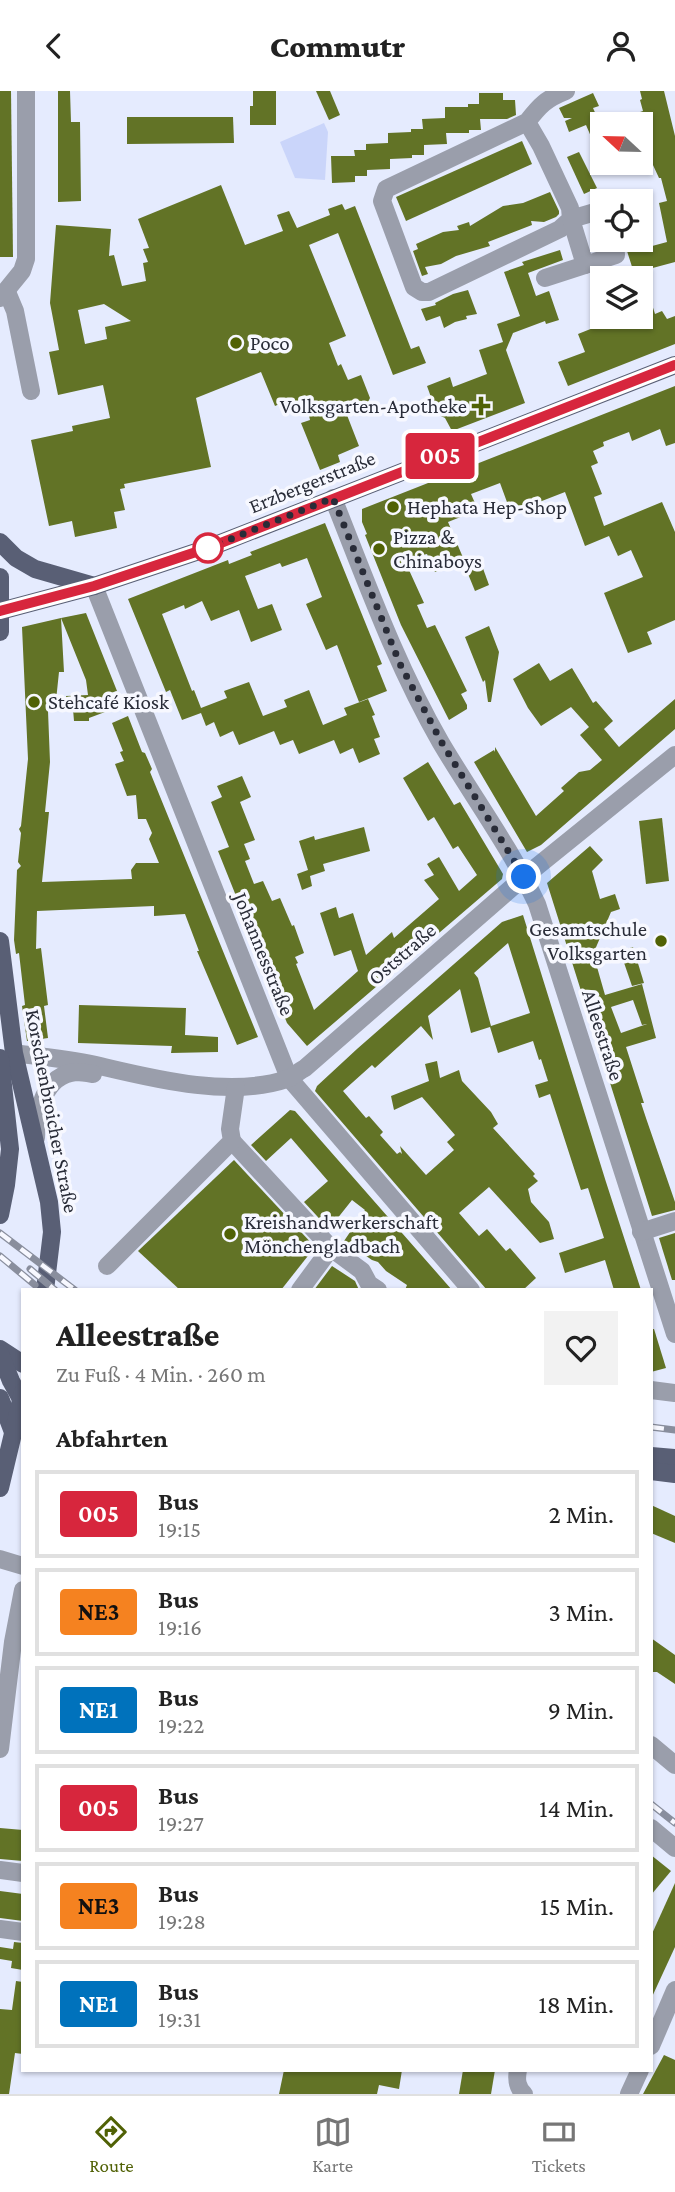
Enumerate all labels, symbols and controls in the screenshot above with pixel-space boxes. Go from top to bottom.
icon: back [35,27,73,65]
icon: person [602,27,640,65]
text: Commutr [270,28,405,64]
north arrow [590,112,653,175]
map controls [590,112,653,329]
button: locate [590,189,653,252]
button: layers [590,266,653,329]
place label: Poco [250,331,290,355]
marker: Poco [228,335,244,351]
place label: Volksgarten-Apotheke [280,394,467,418]
marker: Volksgarten-Apotheke [473,398,489,414]
line badge: 005 [400,433,480,479]
text: 005 [420,442,460,469]
street label: Erzbergerstraße [245,446,379,518]
place label: Hephata Hep-Shop [407,495,567,519]
marker: Hephata Hep-Shop [385,499,401,515]
place label: Pizza & Chinaboys [393,525,482,573]
unlabelled marker [193,533,223,563]
marker: Pizza & Chinaboys [371,541,387,557]
place label: Stehcafé Kiosk [48,690,169,714]
marker: Stehcafé Kiosk [26,694,42,710]
your location [506,859,541,894]
street label: Johannesstraße [228,887,300,1019]
place label: Gesamtschule Volksgarten [529,917,647,965]
street label: Oststraße [363,918,441,990]
marker: Gesamtschule Volksgarten [653,933,669,949]
street label: Alleestraße [577,986,629,1084]
street label: Korschenbroicher Straße [20,1007,84,1215]
place label: Kreishandwerkerschaft Mönchengladbach [244,1210,440,1258]
marker: Kreishandwerkerschaft Mönchengladbach [222,1226,238,1242]
button: heart [544,1311,618,1385]
text: Alleestraße [56,1316,220,1353]
text: Zu Fuß · 4 Min. · 260 m [56,1361,266,1387]
text: Abfahrten [56,1424,168,1453]
text: Bus [158,1487,199,1516]
text: 005 [78,1500,119,1527]
text: 2 Min. [548,1500,614,1529]
text: 19:15 [158,1516,201,1542]
text: Bus [158,1585,199,1614]
text: NE3 [78,1598,119,1625]
text: 3 Min. [548,1598,614,1627]
text: 19:16 [158,1614,202,1640]
text: Bus [158,1683,199,1712]
text: NE1 [79,1696,118,1723]
text: 9 Min. [548,1696,614,1725]
text: 19:22 [158,1712,204,1738]
text: Bus [158,1781,199,1810]
text: 005 [78,1794,119,1821]
text: 14 Min. [539,1794,614,1823]
text: 19:27 [158,1810,204,1836]
text: Bus [158,1879,199,1908]
text: NE3 [78,1892,119,1919]
text: 15 Min. [540,1892,614,1921]
text: 19:28 [158,1908,206,1934]
text: Bus [158,1977,199,2006]
text: NE1 [79,1990,118,2017]
text: 18 Min. [538,1990,614,2019]
text: 19:31 [158,2006,201,2032]
tab: Route [89,2113,134,2176]
tab: Karte [312,2113,353,2176]
tab: Tickets [532,2113,586,2176]

